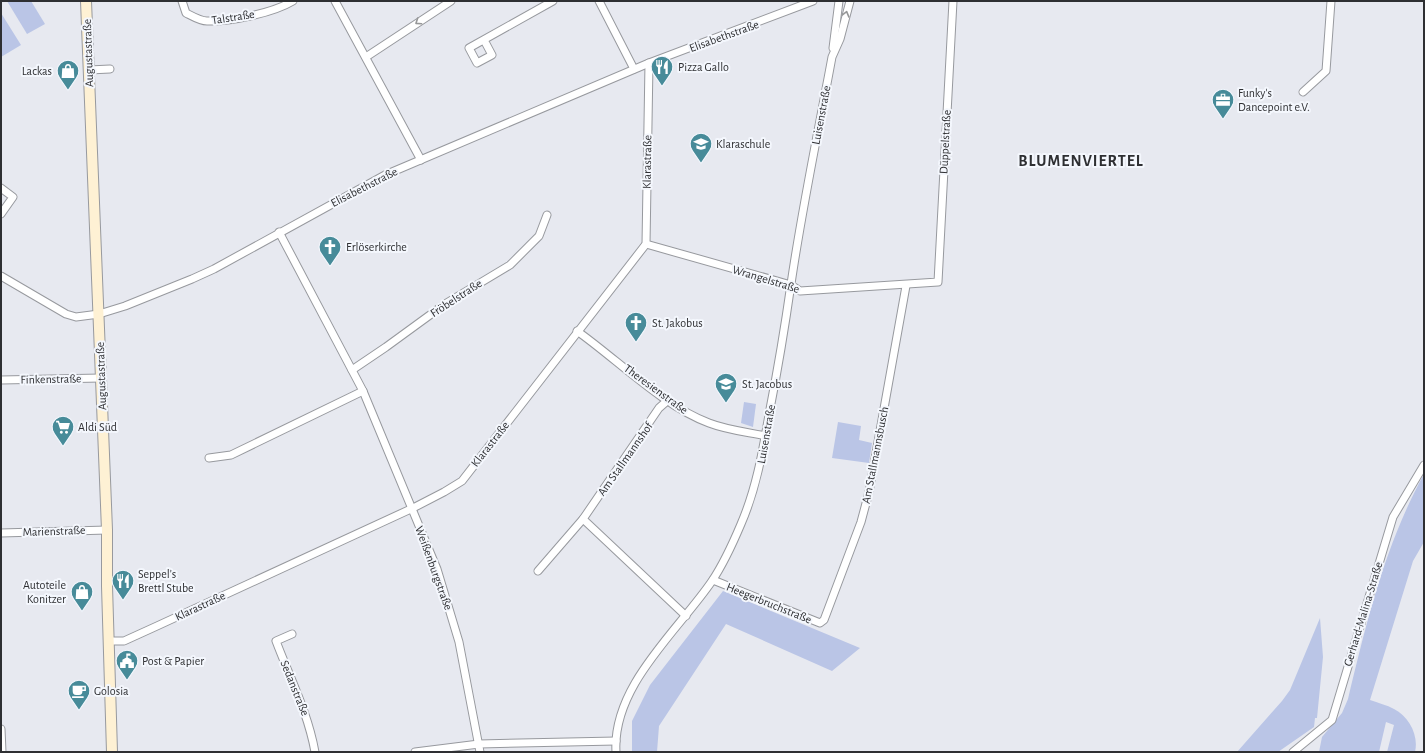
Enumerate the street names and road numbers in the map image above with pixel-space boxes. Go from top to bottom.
street label: Talstraße [211,8,255,26]
street label: Elisabethstraße [688,18,760,54]
street label: Augustastraße [81,19,95,87]
street label: Luisenstraße [809,84,833,146]
street label: Düppelstraße [937,110,953,174]
street label: Klarastraße [641,135,653,189]
street label: Elisabethstraße [329,165,399,209]
street label: Wrangelstraße [731,263,801,295]
street label: Fröbelstraße [428,277,484,319]
street label: Augustastraße [94,342,108,410]
street label: Theresienstraße [622,362,690,416]
street label: Finkenstraße [20,372,82,386]
street label: Luisenstraße [755,403,777,465]
street label: Am Stallmannsbusch [860,405,890,505]
street label: Klarastraße [469,419,511,469]
street label: Am Stallmannshof [595,419,656,498]
street label: Marienstraße [22,524,86,538]
street label: Weißenburgstraße [413,524,455,612]
street label: Gerhard-Malina-Straße [1341,560,1385,668]
street label: Heegerbruchstraße [725,580,813,626]
street label: Klarastraße [173,589,227,623]
street label: Sedanstraße [278,659,312,717]

